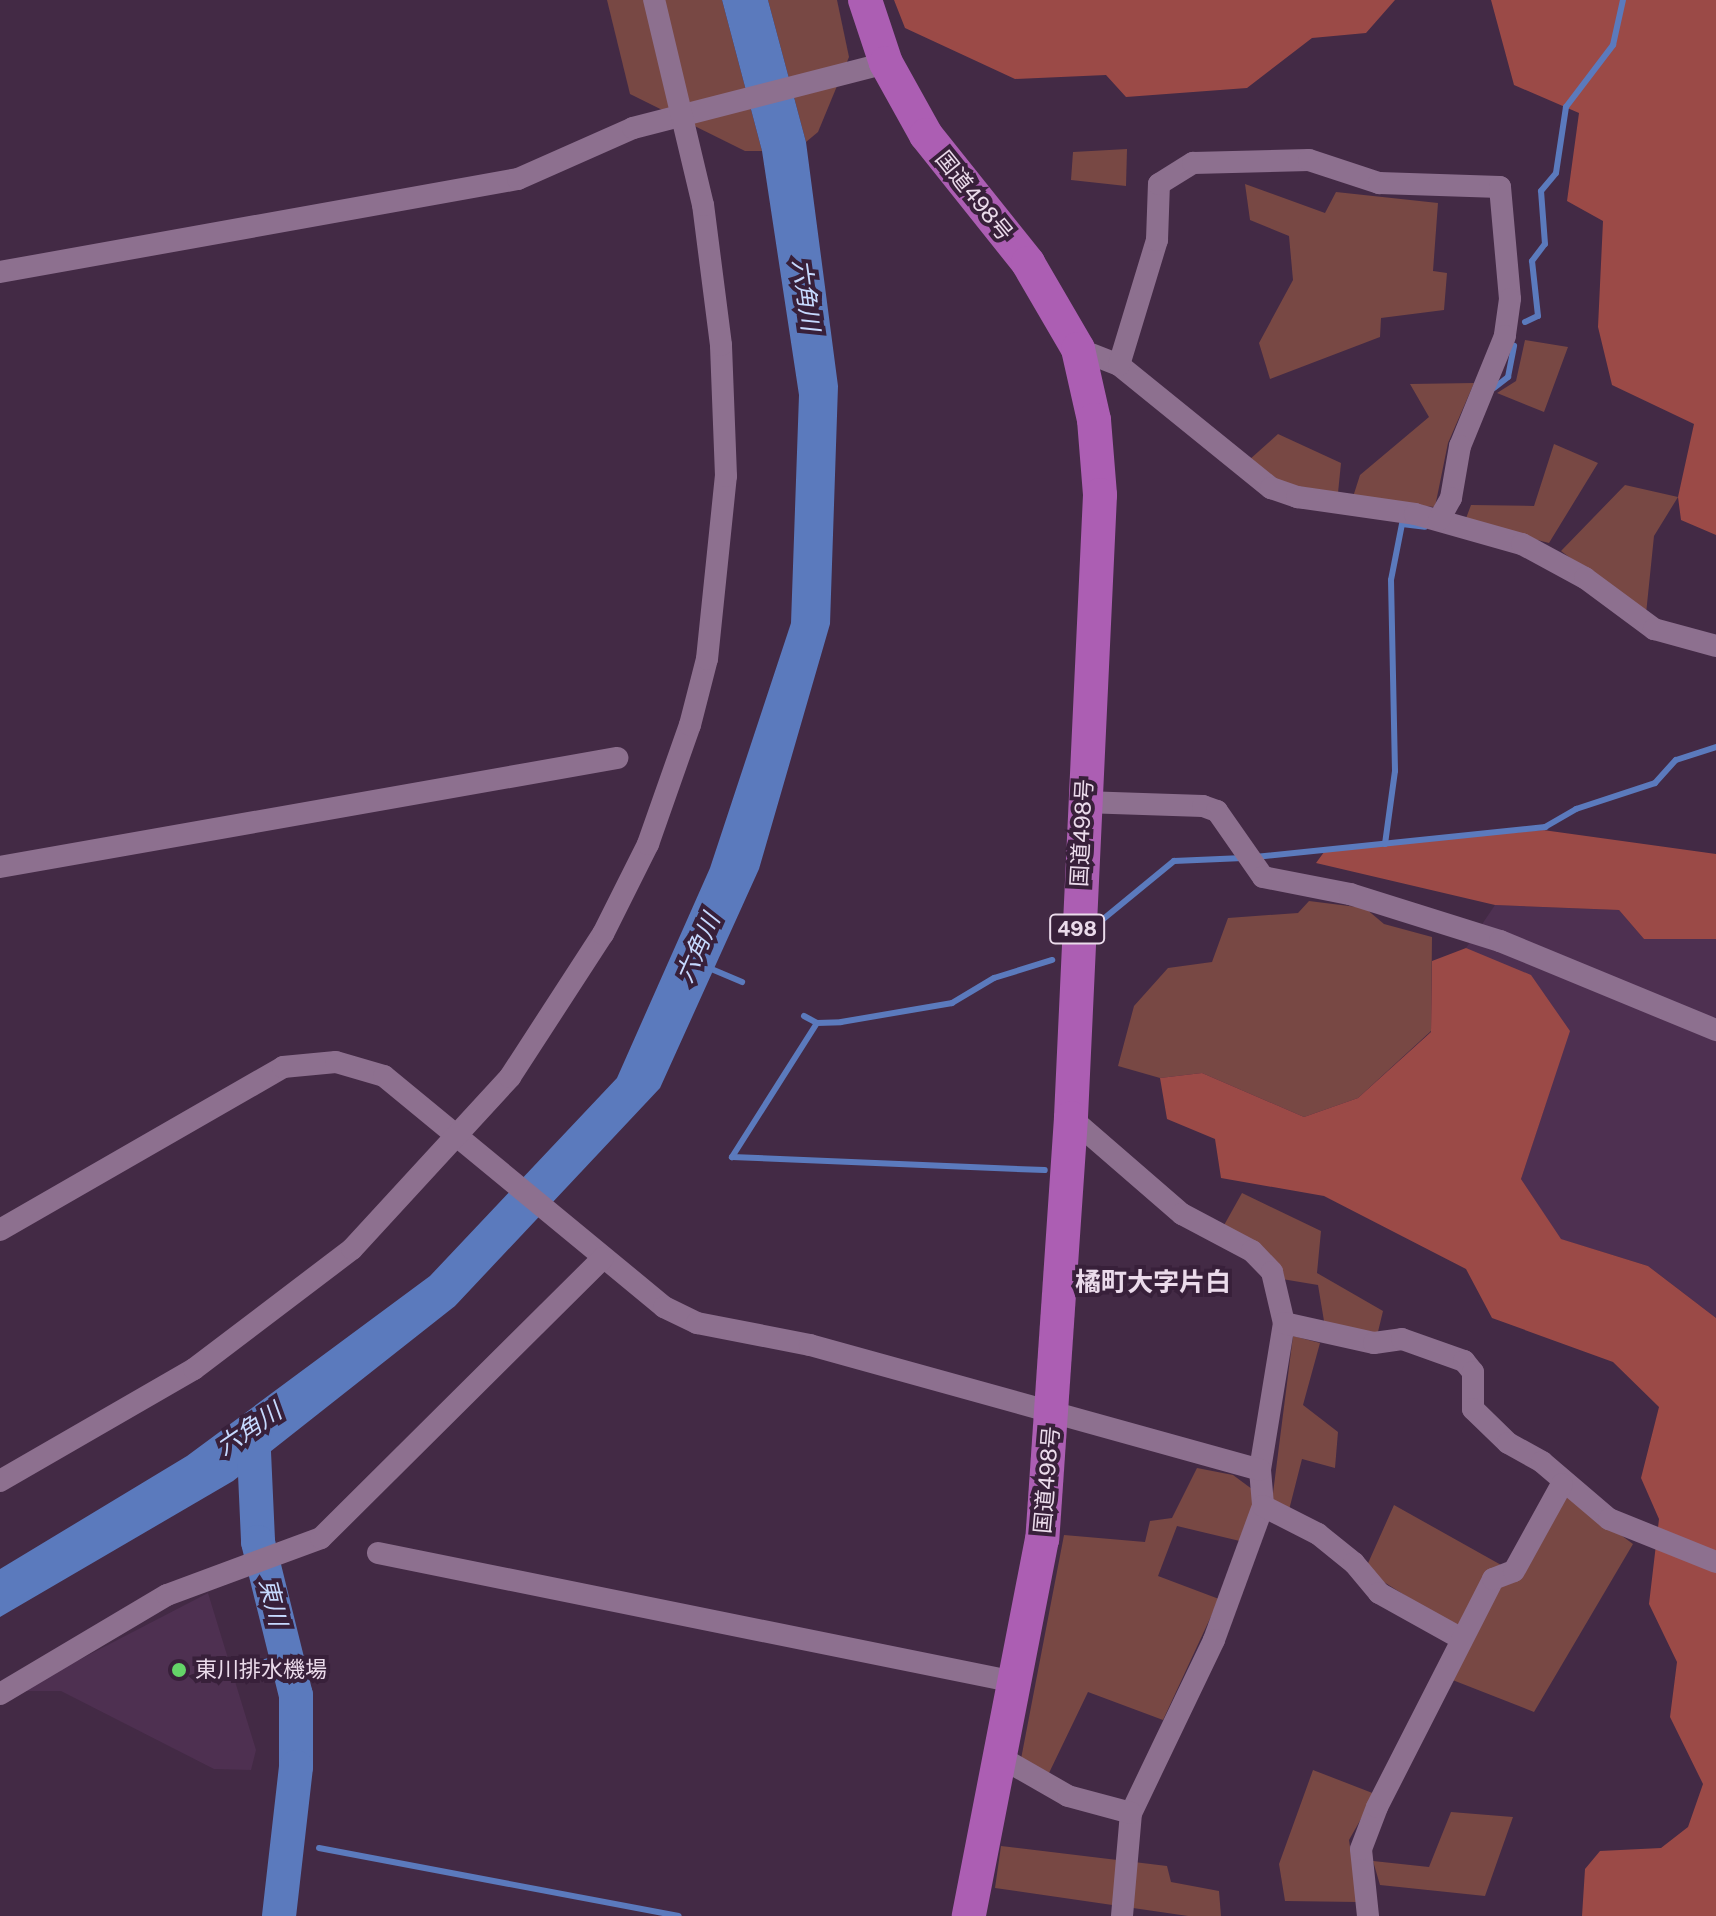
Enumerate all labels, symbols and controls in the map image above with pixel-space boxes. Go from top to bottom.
street label: 国道498号 [930,146,1018,246]
water label: 六角川 [787,257,825,333]
street label: 国道498号 [1066,779,1098,887]
water label: 六角川 [670,909,726,987]
road number: 498 [1049,913,1105,945]
district label: 橘町大字片白 [1075,1266,1231,1298]
water label: 六角川 [211,1397,287,1461]
street label: 国道498号 [1029,1425,1065,1535]
water label: 東川 [253,1575,293,1629]
place label: 東川排水機場 [195,1657,327,1683]
marker: 東川排水機場 [170,1661,188,1679]

